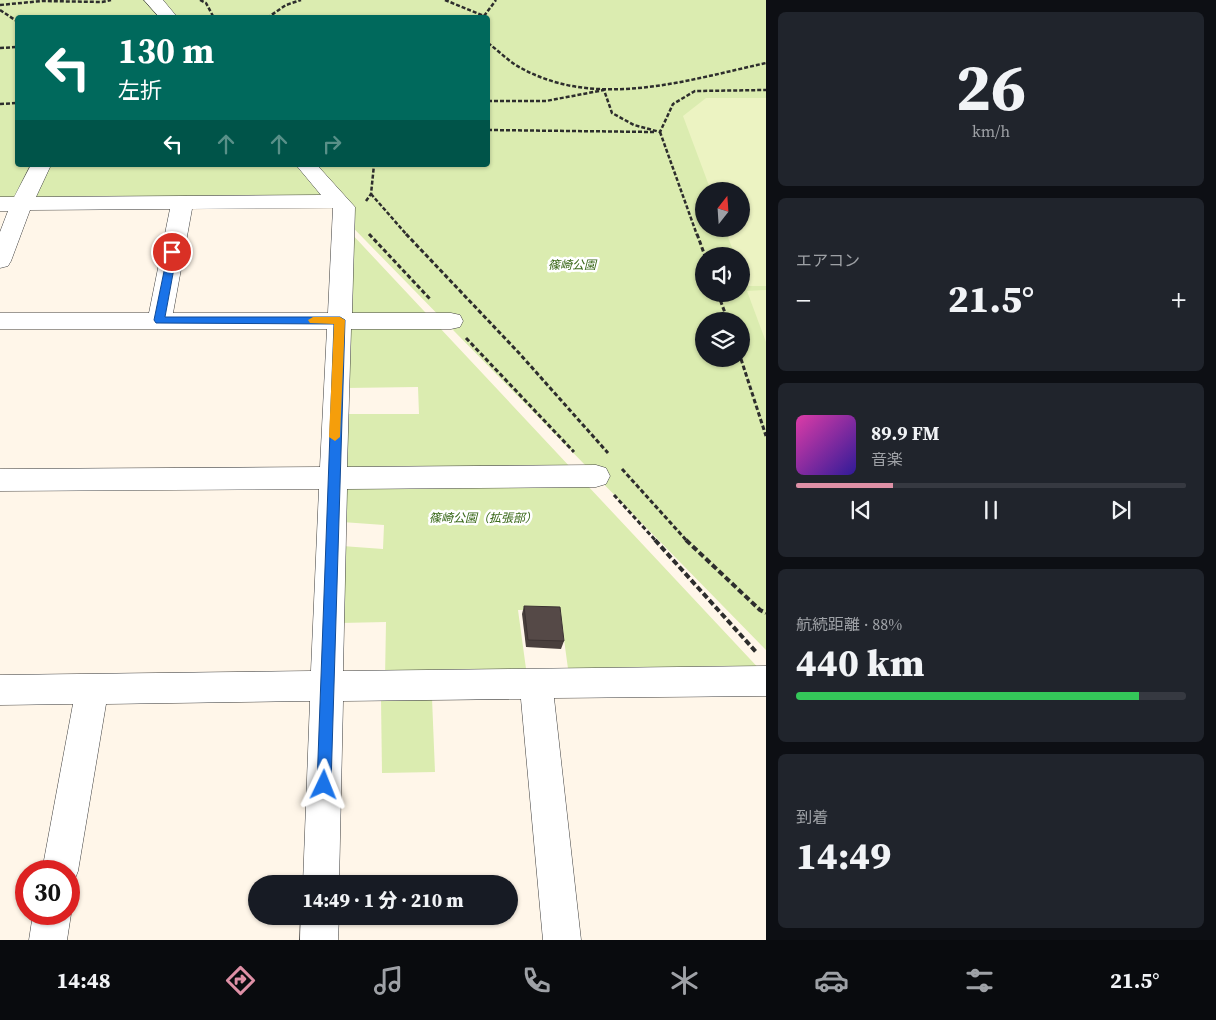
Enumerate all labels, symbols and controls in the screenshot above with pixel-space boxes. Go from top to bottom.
text: 130 m [118,27,214,75]
icon: left [35,35,100,100]
text: 26 [956,43,1026,132]
text: 左折 [118,75,162,105]
text: km/h [972,120,1010,142]
icon: left [159,130,187,158]
icon: ahead [212,130,240,158]
icon: ahead [265,130,293,158]
icon: right [318,130,346,158]
north arrow [695,182,750,238]
map controls [695,182,750,367]
pin [151,231,193,273]
icon: arrive [158,238,186,266]
button: sound [695,247,750,302]
text: エアコン [796,249,860,271]
park label: 篠崎公園 [548,257,598,273]
text: 21.5° [948,273,1034,325]
text: − [796,281,811,319]
text: + [1171,281,1186,319]
button: layers [695,312,750,367]
text: 89.9 FM [871,420,940,446]
text: 音楽 [871,448,903,470]
icon: previous [847,496,875,524]
icon: pause [977,496,1005,524]
icon: next [1107,496,1135,524]
park label: 篠崎公園（拡張部） [429,510,537,526]
text: 航続距離 · 88% [796,613,902,635]
text: 440 km [796,637,924,689]
position arrow [297,758,349,810]
text: 到着 [796,806,828,828]
text: 14:49 [796,830,891,882]
speed limit sign: 30 [15,860,80,925]
text: 14:49 · 1 分 · 210 m [302,887,464,913]
icon: directions [223,963,258,998]
icon: music [371,963,406,998]
icon: phone [519,963,554,998]
icon: climate [667,963,702,998]
icon: car [814,963,849,998]
icon: filters [962,963,997,998]
text: 14:48 [56,965,111,995]
text: 21.5° [1110,965,1160,995]

